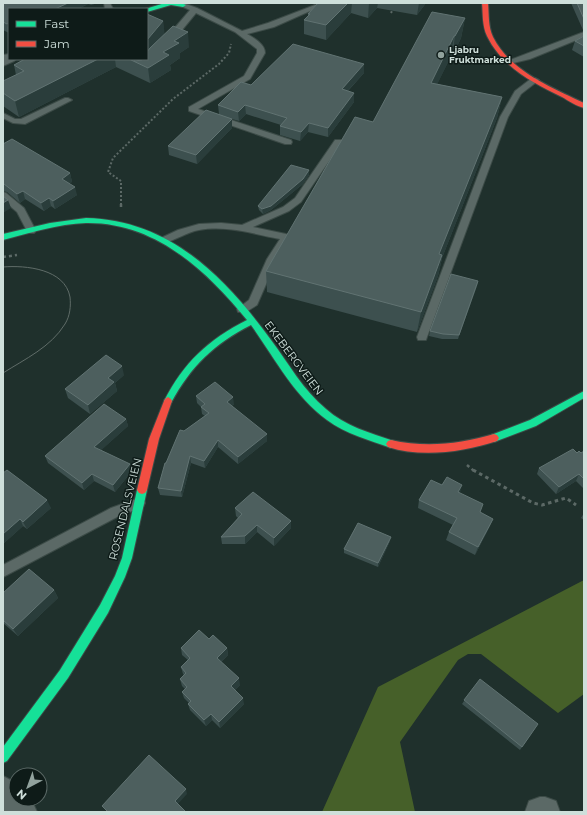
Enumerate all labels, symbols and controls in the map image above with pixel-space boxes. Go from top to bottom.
legend [8,8,148,60]
text: Fast [44,16,69,31]
text: Jam [43,36,70,51]
place label: Ljabru Fruktmarked [449,44,511,65]
marker: Ljabru Fruktmarked [436,50,446,60]
street label: EKEBERGVEIEN [262,318,326,398]
street label: ROSENDALSVEIEN [106,456,144,562]
north arrow [8,767,48,807]
text: N [13,786,29,803]

